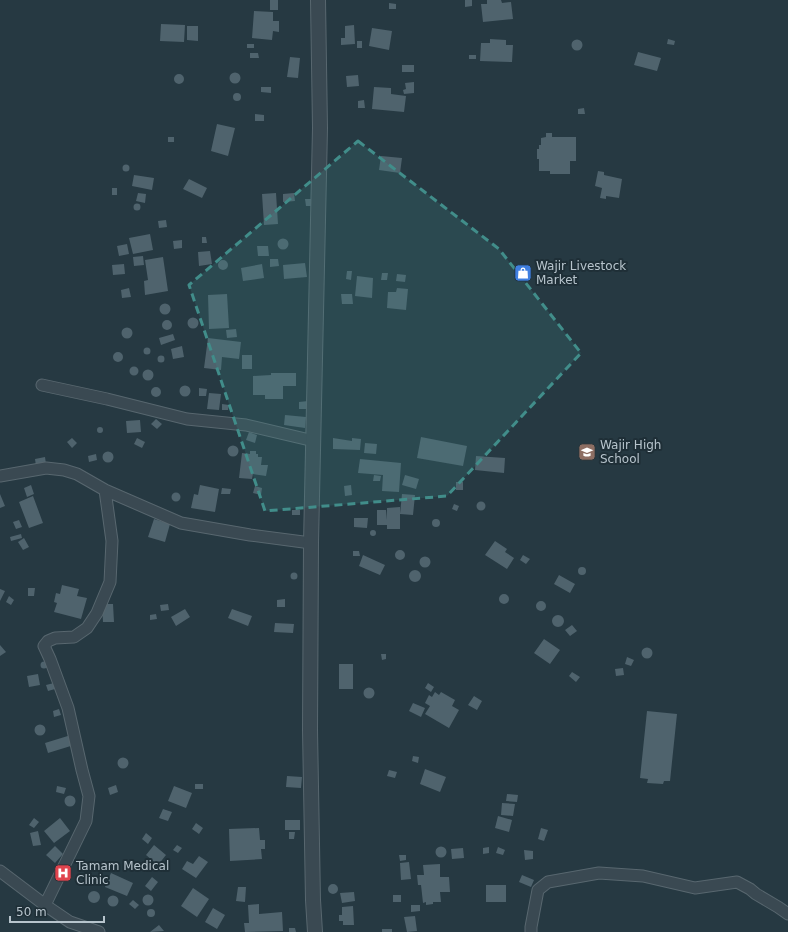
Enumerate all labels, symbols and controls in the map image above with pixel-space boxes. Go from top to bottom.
place label: Wajir Livestock Market [536,259,626,287]
shop icon: Wajir Livestock Market [513,263,533,283]
place label: Wajir High School [600,438,661,466]
school or university icon: Wajir High School [577,442,597,462]
place label: Tamam Medical Clinic [75,859,169,887]
hospital icon: Tamam Medical Clinic [53,863,73,883]
scale bar [10,898,104,924]
text: 50 m [16,905,47,919]

